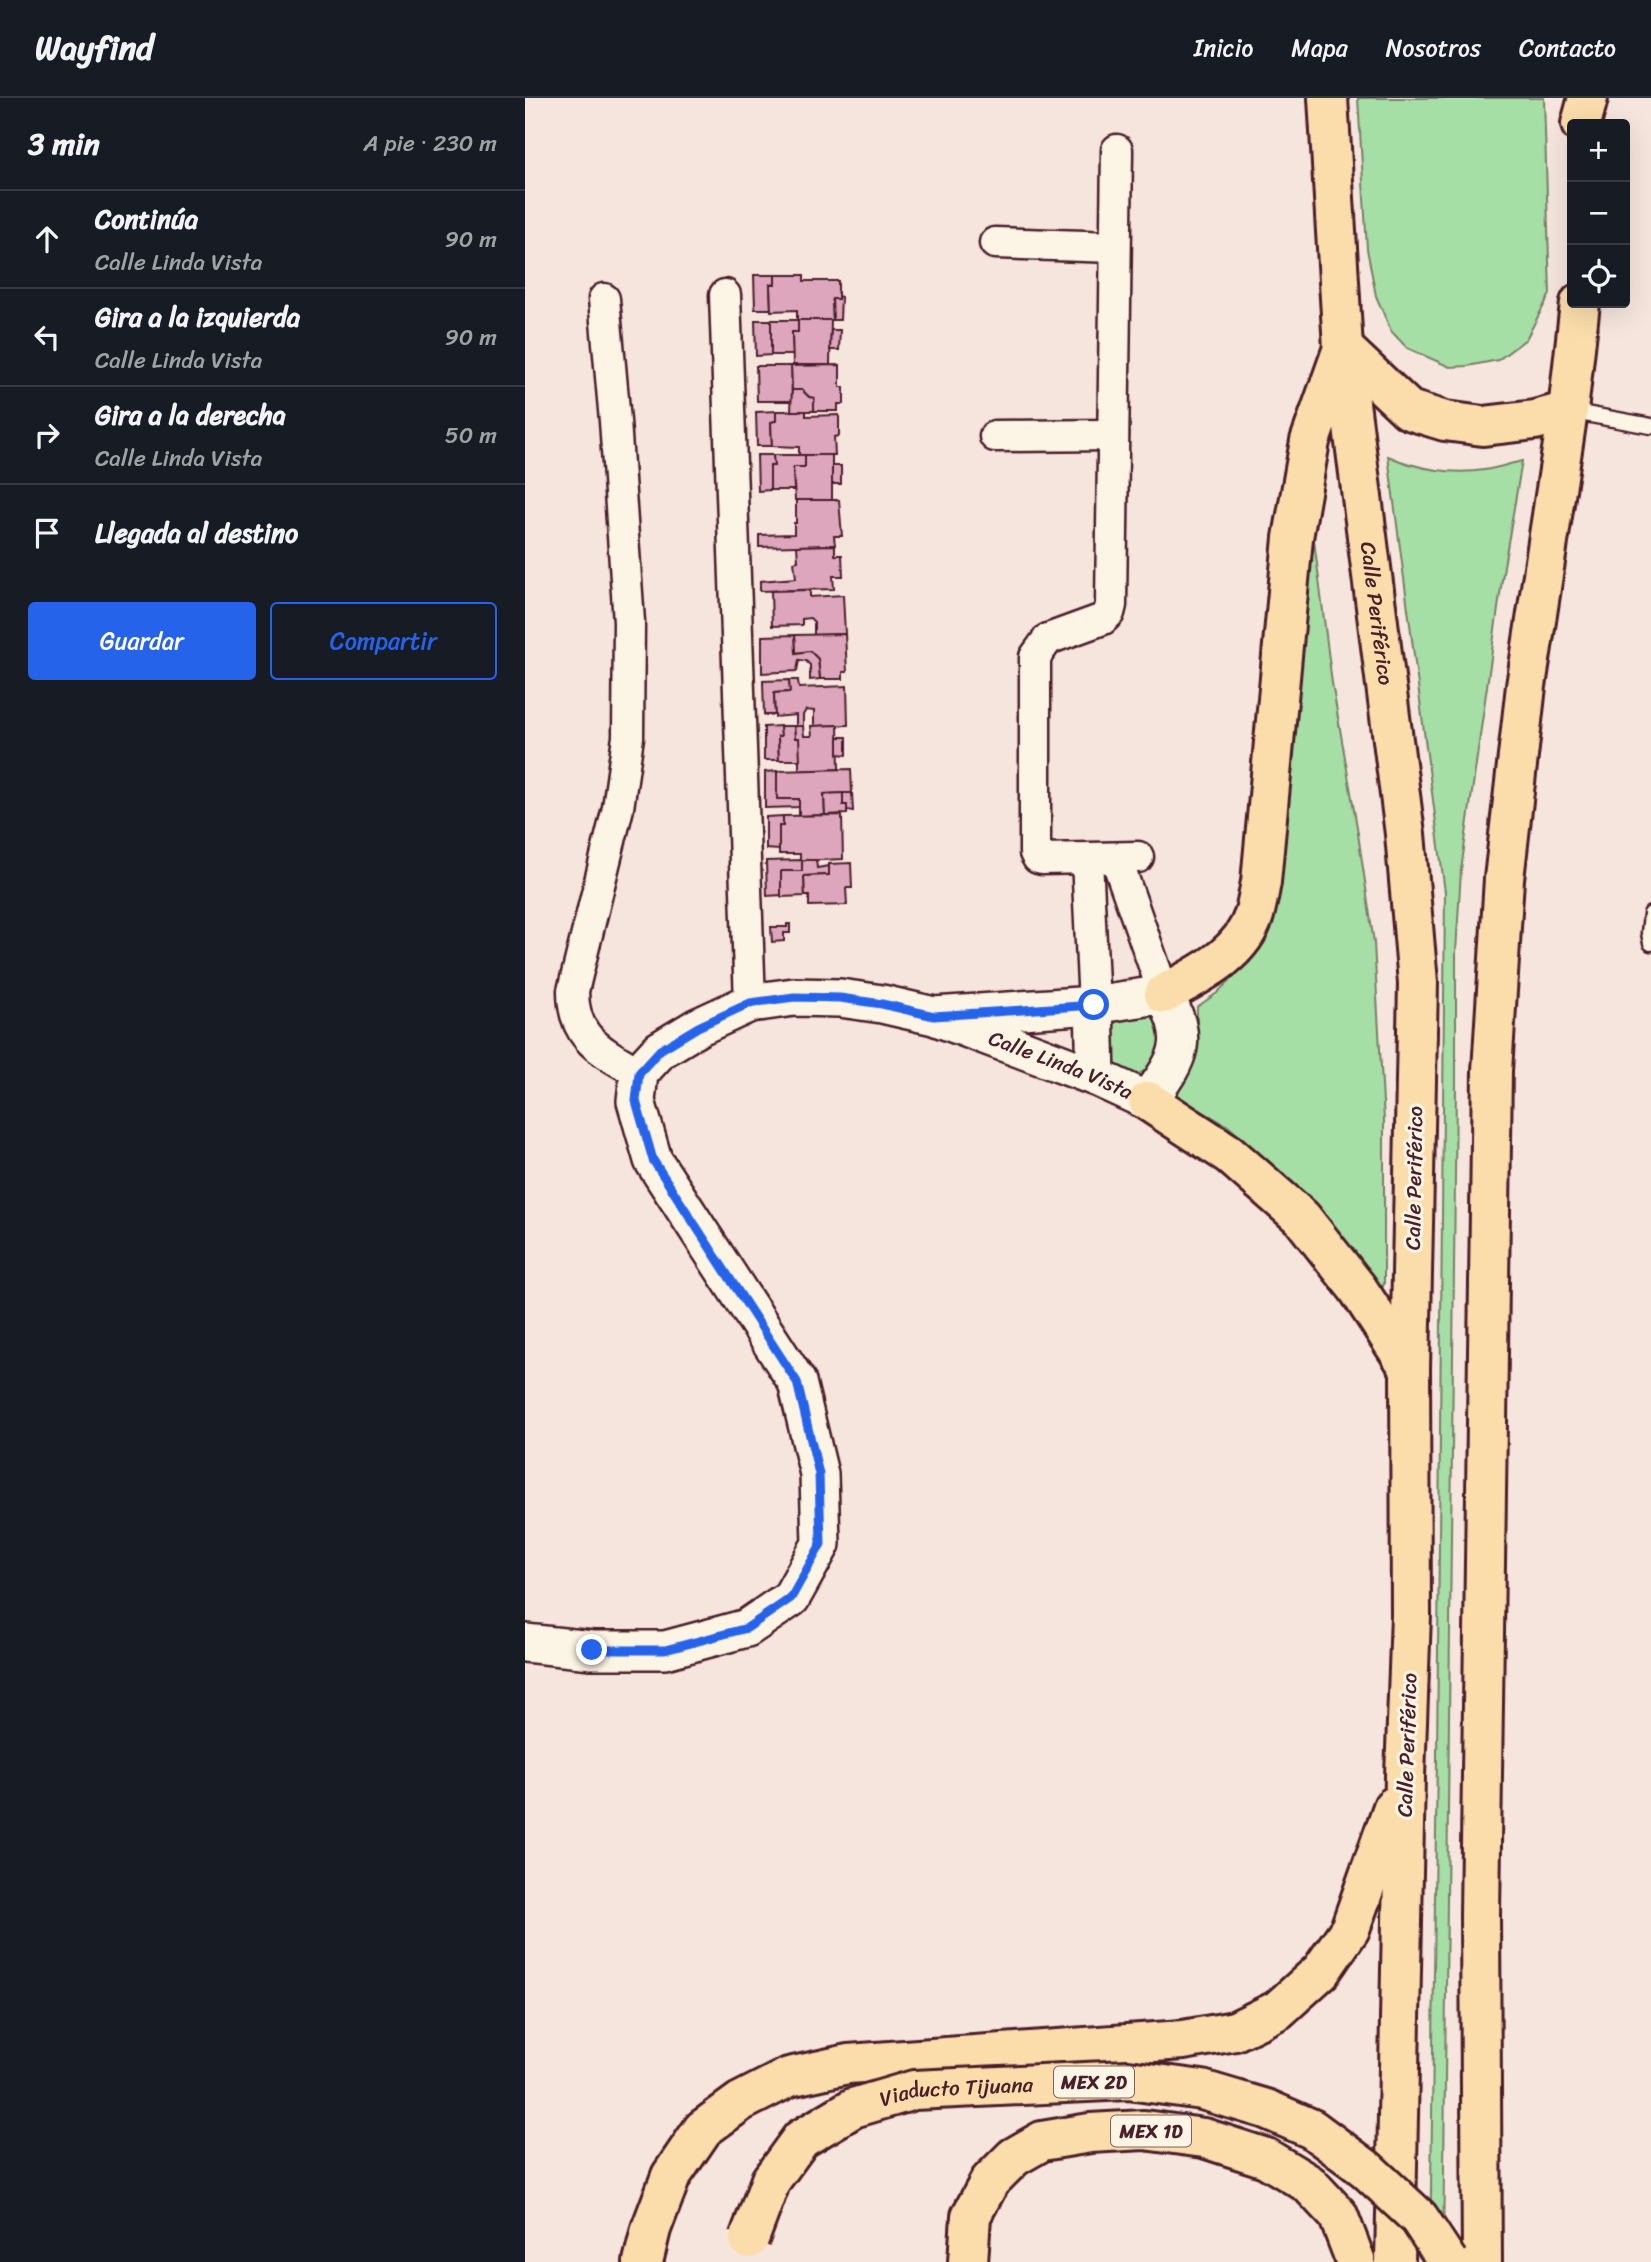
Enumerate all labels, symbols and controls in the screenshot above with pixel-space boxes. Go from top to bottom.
text: Wayfind [35,19,154,77]
text: Inicio [1194,27,1253,69]
text: Mapa [1291,27,1348,69]
text: Nosotros [1386,27,1481,69]
text: Contacto [1519,27,1616,69]
text: 3 min [28,117,100,171]
map controls [1567,119,1630,308]
button: + [1567,119,1630,182]
text: A pie · 230 m [363,123,497,164]
button: − [1567,182,1630,245]
text: Continúa [95,196,198,242]
text: 90 m [445,219,497,260]
icon: ahead [28,220,66,258]
text: Calle Linda Vista [95,242,262,283]
button: locate [1567,245,1630,308]
text: Gira a la izquierda [95,294,300,340]
text: 90 m [445,317,497,358]
icon: left [28,318,66,356]
text: Calle Linda Vista [95,340,262,381]
text: Gira a la derecha [95,392,286,438]
text: 50 m [445,415,497,456]
icon: right [28,416,66,454]
text: Calle Linda Vista [95,438,262,479]
text: Llegada al destino [95,510,298,556]
icon: arrive [28,514,66,552]
street label: Calle Periférico [1349,539,1405,687]
button: Guardar [28,602,256,680]
button: Compartir [270,602,497,680]
route start [1078,989,1109,1020]
street label: Calle Linda Vista [983,1019,1140,1111]
street label: Calle Periférico [1394,1106,1434,1250]
route end [576,1634,607,1665]
street label: Calle Periférico [1385,1672,1429,1818]
street label: Viaducto Tijuana [875,2065,1034,2118]
road number: MEX 2D [1054,2066,1134,2098]
road number: MEX 1D [1111,2116,1191,2146]

